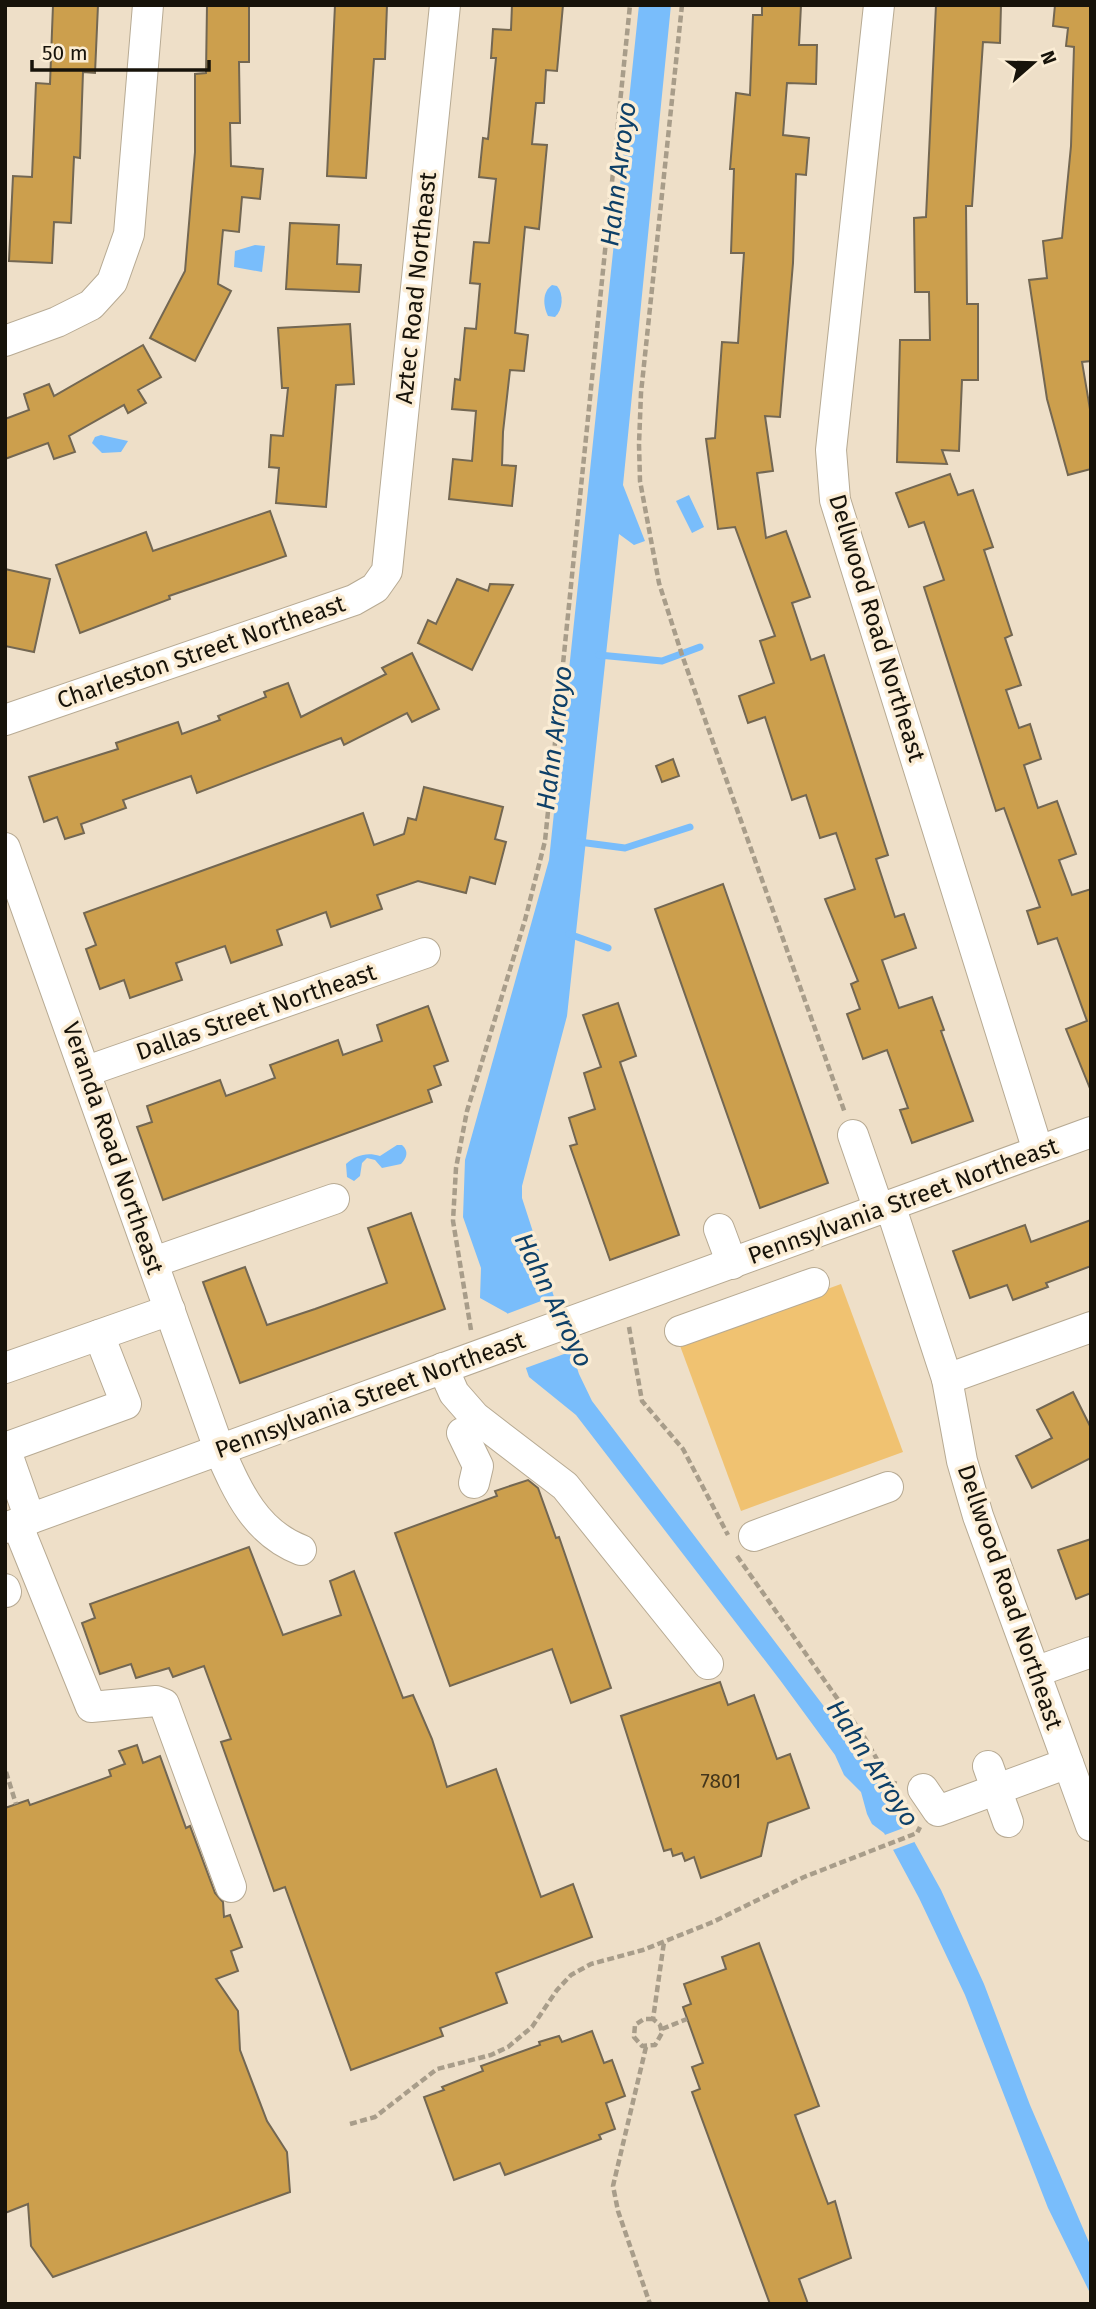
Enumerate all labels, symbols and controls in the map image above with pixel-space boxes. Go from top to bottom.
scale bar [32,28,208,72]
north arrow [998,28,1068,98]
text: 50 m [42,40,88,66]
text: N [1036,47,1061,67]
water label: Hahn Arroyo [594,100,643,248]
street label: Aztec Road Northeast [390,170,442,405]
street label: Dellwood Road Northeast [823,491,931,765]
street label: Charleston Street Northeast [53,589,349,715]
water label: Hahn Arroyo [530,664,579,812]
street label: Dallas Street Northeast [132,958,380,1066]
street label: Veranda Road Northeast [57,1018,169,1278]
street label: Pennsylvania Street Northeast [744,1132,1062,1270]
water label: Hahn Arroyo [508,1228,599,1372]
street label: Pennsylvania Street Northeast [211,1326,529,1464]
street label: Dellwood Road Northeast [951,1461,1069,1733]
water label: Hahn Arroyo [820,1694,925,1833]
house number: 7801 [701,1768,741,1794]

